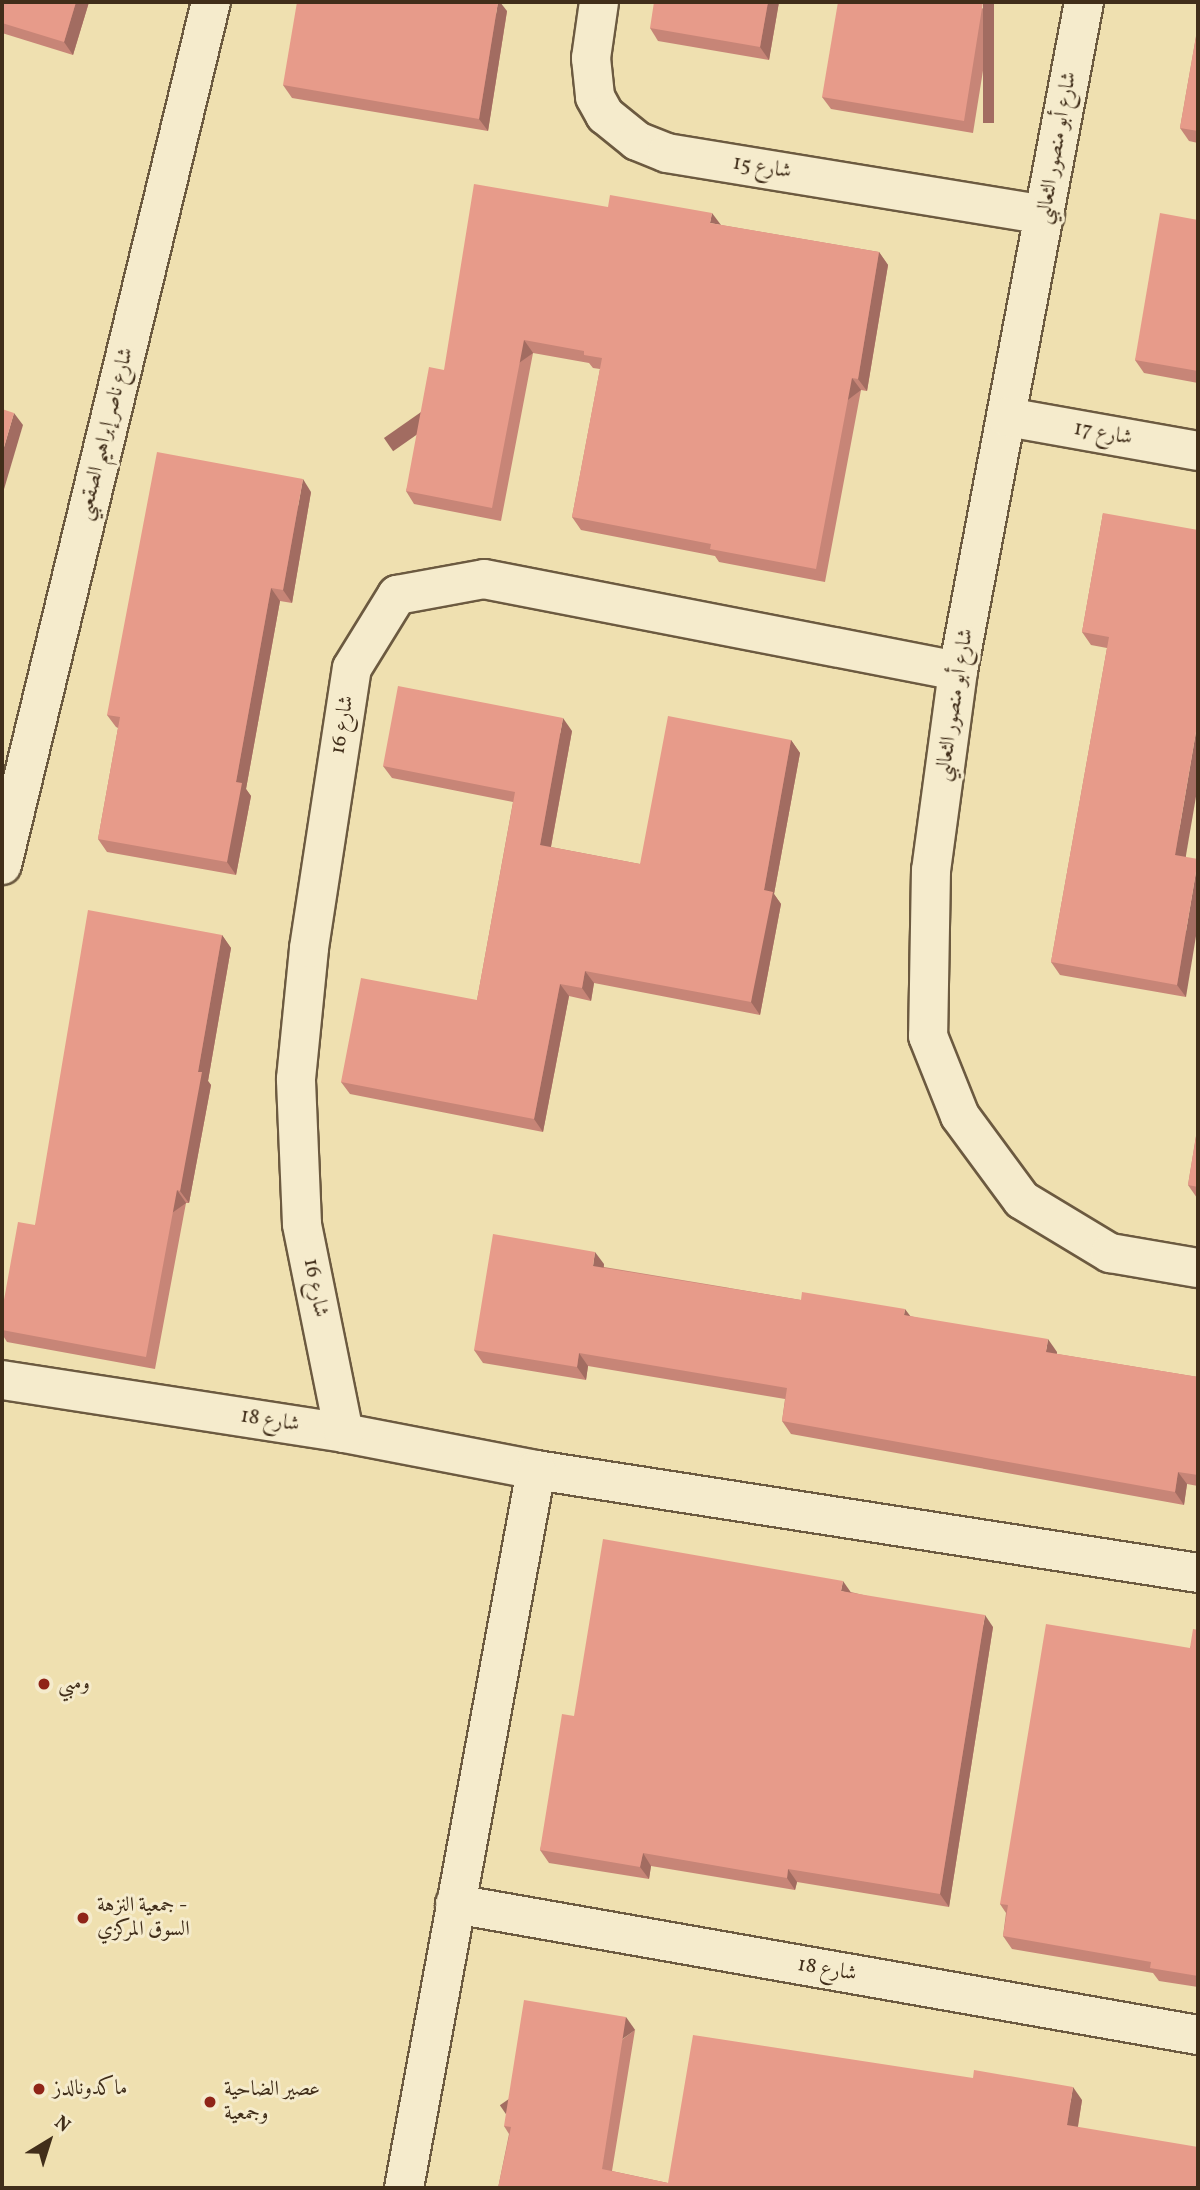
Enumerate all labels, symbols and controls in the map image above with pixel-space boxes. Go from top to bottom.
street label: شارع أبو منصور الثعالبي [1031,70,1083,226]
street label: شارع 15 [731,151,793,185]
street label: شارع ناصر إبراهيم الصقعبي [72,345,140,523]
street label: شارع 17 [1072,416,1134,452]
street label: شارع أبو منصور الثعالبي [931,627,979,783]
street label: شارع 16 [326,694,360,756]
street label: شارع 16 [297,1256,333,1320]
street label: شارع 18 [239,1404,301,1438]
place label: ومبي [58,1671,90,1697]
marker: ومبي [36,1676,52,1692]
place label: جمعية النزهة - السوق المركزي [97,1893,190,1943]
marker: جمعية النزهة - السوق المركزي [75,1910,91,1926]
street label: شارع 18 [796,1952,858,1988]
place label: ماكدونالدز [53,2076,127,2102]
place label: عصير الضاحية وجمعية [224,2077,320,2127]
marker: ماكدونالدز [31,2081,47,2097]
marker: عصير الضاحية وجمعية [202,2094,218,2110]
north arrow [14,2106,84,2176]
text: N [48,2110,75,2139]

